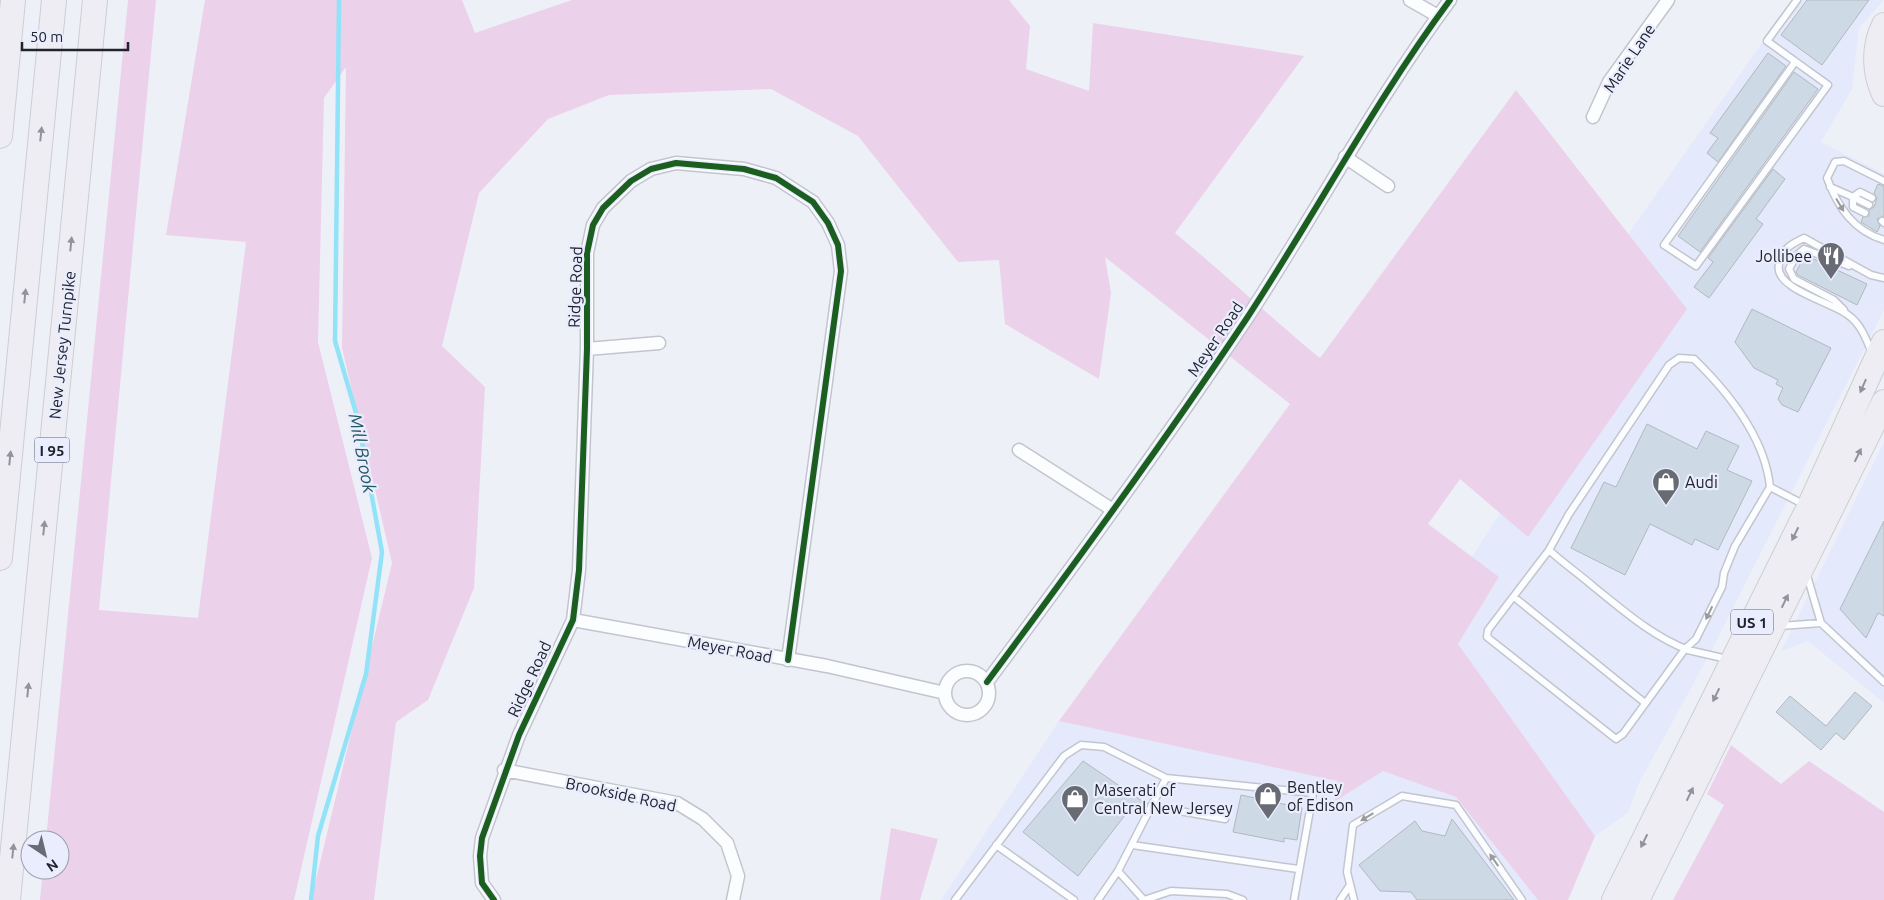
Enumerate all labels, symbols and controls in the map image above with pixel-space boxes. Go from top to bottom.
scale bar [22,20,129,52]
street label: Marie Lane [1599,20,1659,96]
text: 50 m [30,28,63,45]
one-way arrow [37,126,45,142]
one-way arrow [1836,198,1845,211]
one-way arrow [68,236,76,252]
restaurant icon: Jollibee [1816,241,1846,280]
street label: Ridge Road [565,246,585,328]
place label: Jollibee [1755,247,1812,265]
street label: New Jersey Turnpike [45,270,79,420]
one-way arrow [22,288,30,304]
street label: Meyer Road [1184,298,1246,380]
one-way arrow [1859,379,1867,393]
water label: Mill Brook [345,411,381,495]
road number: I 95 [34,438,70,462]
one-way arrow [1854,448,1862,462]
one-way arrow [6,449,14,465]
shop icon: Audi [1651,467,1681,506]
place label: Audi [1685,473,1718,491]
one-way arrow [40,520,48,536]
one-way arrow [1791,527,1799,541]
one-way arrow [1781,594,1789,608]
one-way arrow [1705,606,1713,620]
road number: US 1 [1731,610,1773,634]
street label: Meyer Road [686,632,774,666]
street label: Ridge Road [504,638,554,720]
one-way arrow [24,681,32,697]
one-way arrow [1712,688,1720,702]
street label: Brookside Road [564,773,678,815]
place label: Bentley of Edison [1287,778,1354,814]
place label: Maserati of Central New Jersey [1094,781,1233,817]
shop icon: Bentley of Edison [1253,781,1283,820]
shop icon: Maserati of Central New Jersey [1060,784,1090,823]
one-way arrow [1686,786,1694,801]
one-way arrow [1361,813,1374,822]
north arrow [20,830,70,880]
one-way arrow [1640,834,1648,848]
one-way arrow [9,843,17,859]
one-way arrow [1489,853,1499,867]
text: N [44,856,61,875]

